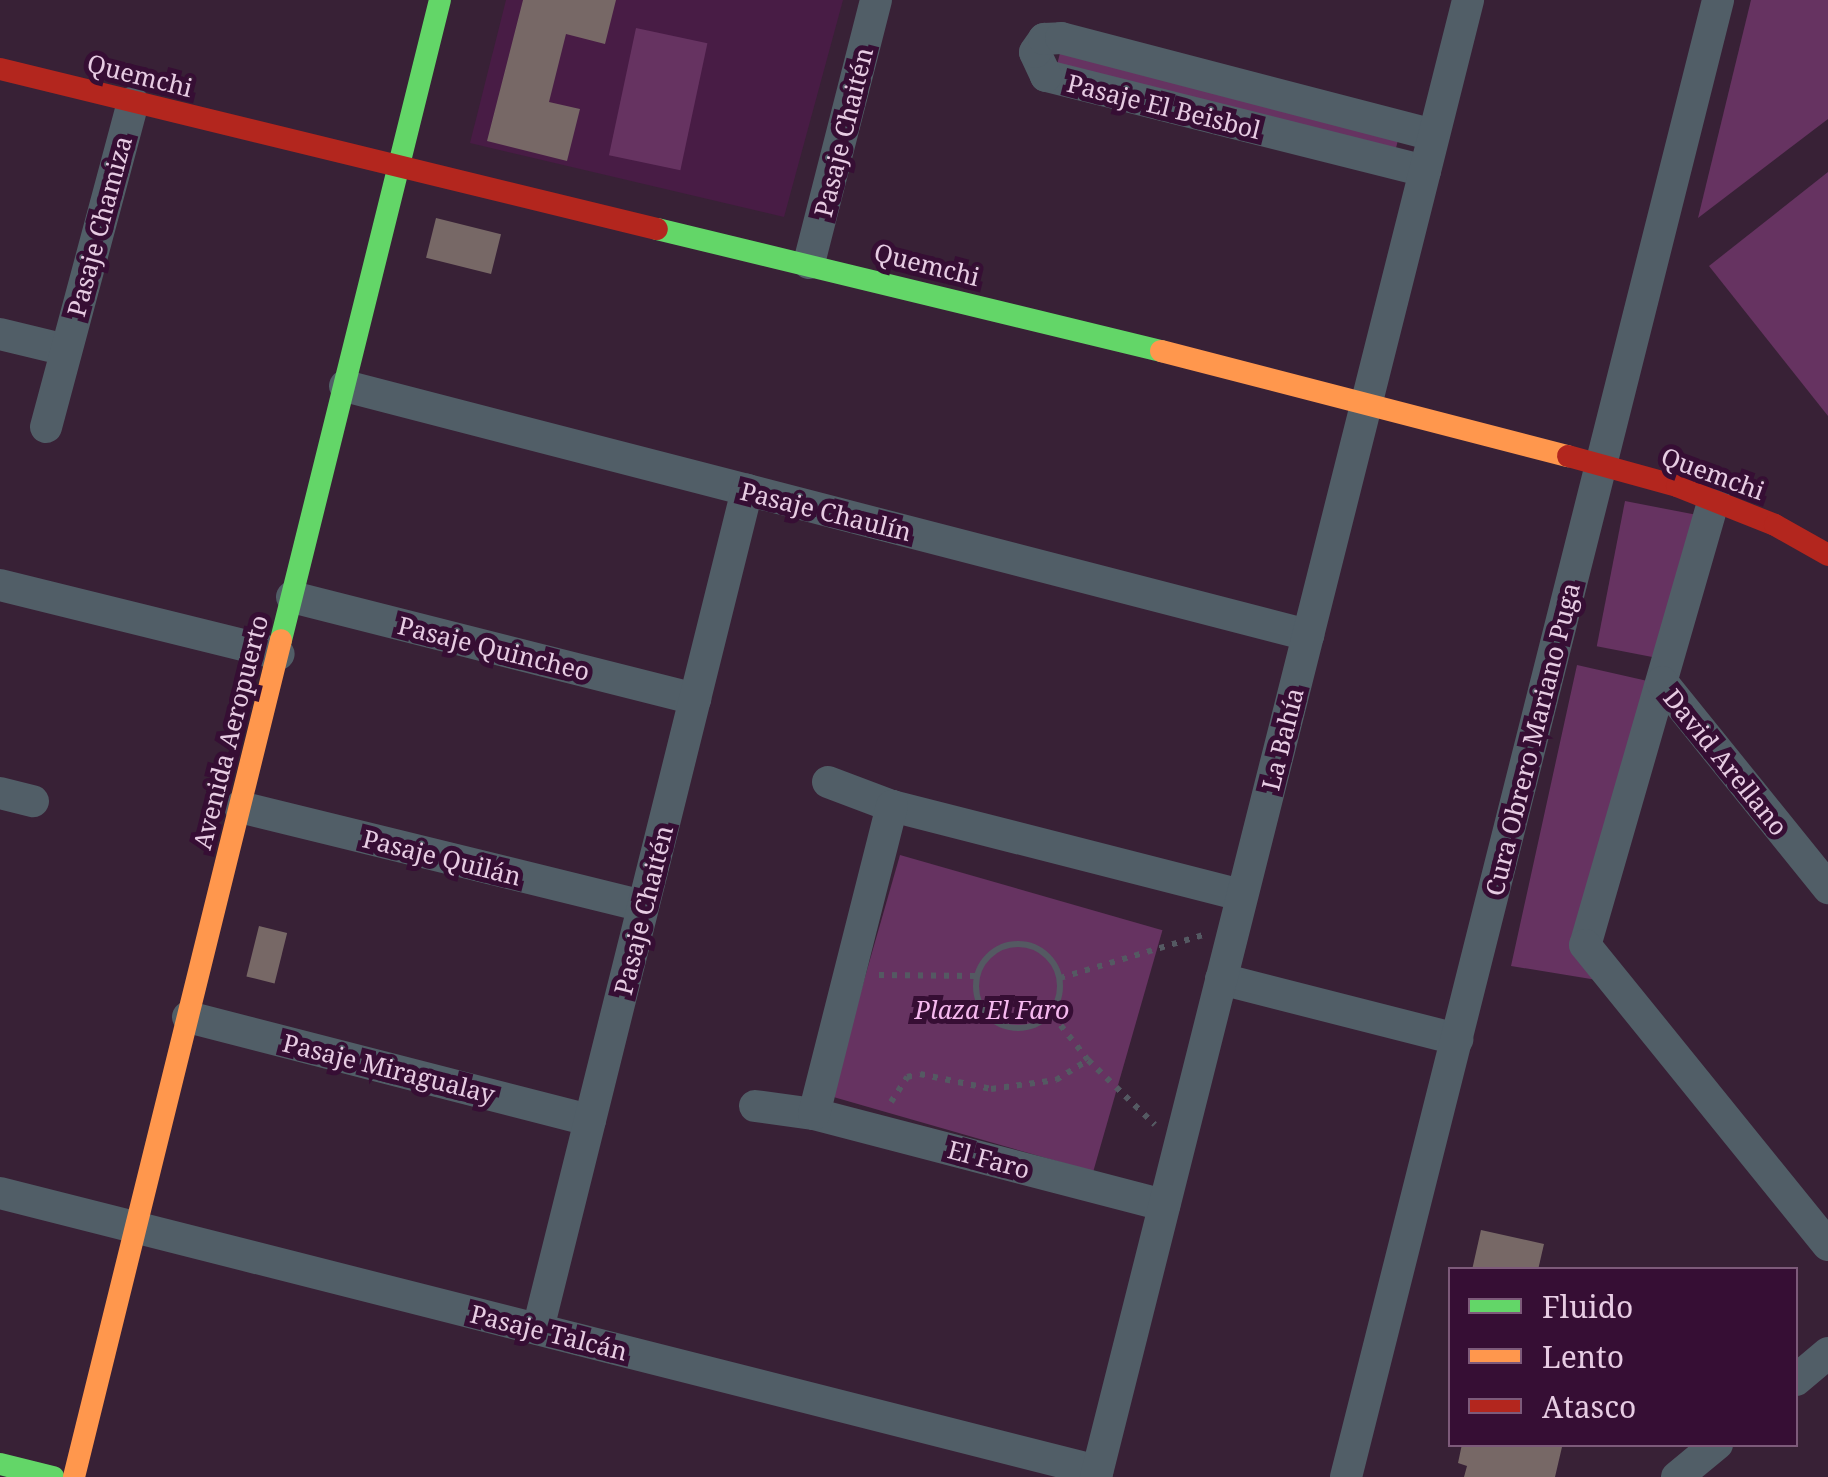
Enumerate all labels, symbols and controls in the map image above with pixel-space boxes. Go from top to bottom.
street label: Pasaje Chaitén [807,44,879,220]
street label: Quemchi [84,47,196,103]
street label: Pasaje El Beisbol [1064,67,1264,145]
street label: Pasaje Chamiza [60,132,138,320]
street label: Quemchi [871,236,983,292]
street label: Quemchi [1657,441,1769,505]
street label: Pasaje Chaulín [737,475,915,547]
street label: Cura Obrero Mariano Puga [1479,579,1585,899]
street label: Pasaje Quincheo [395,610,593,686]
street label: Avenida Aeropuerto [186,612,274,852]
street label: David Arellano [1658,683,1794,841]
street label: La Bahía [1255,685,1309,793]
street label: Pasaje Chaitén [607,822,679,998]
street label: Pasaje Quilán [360,823,524,891]
park label: Plaza El Faro [915,994,1069,1024]
street label: Pasaje Miragualay [280,1027,498,1109]
street label: El Faro [945,1134,1033,1184]
legend [1448,1267,1798,1447]
text: Fluido [1542,1286,1633,1327]
street label: Pasaje Talcán [467,1298,631,1366]
text: Lento [1542,1336,1624,1377]
text: Atasco [1542,1386,1636,1427]

